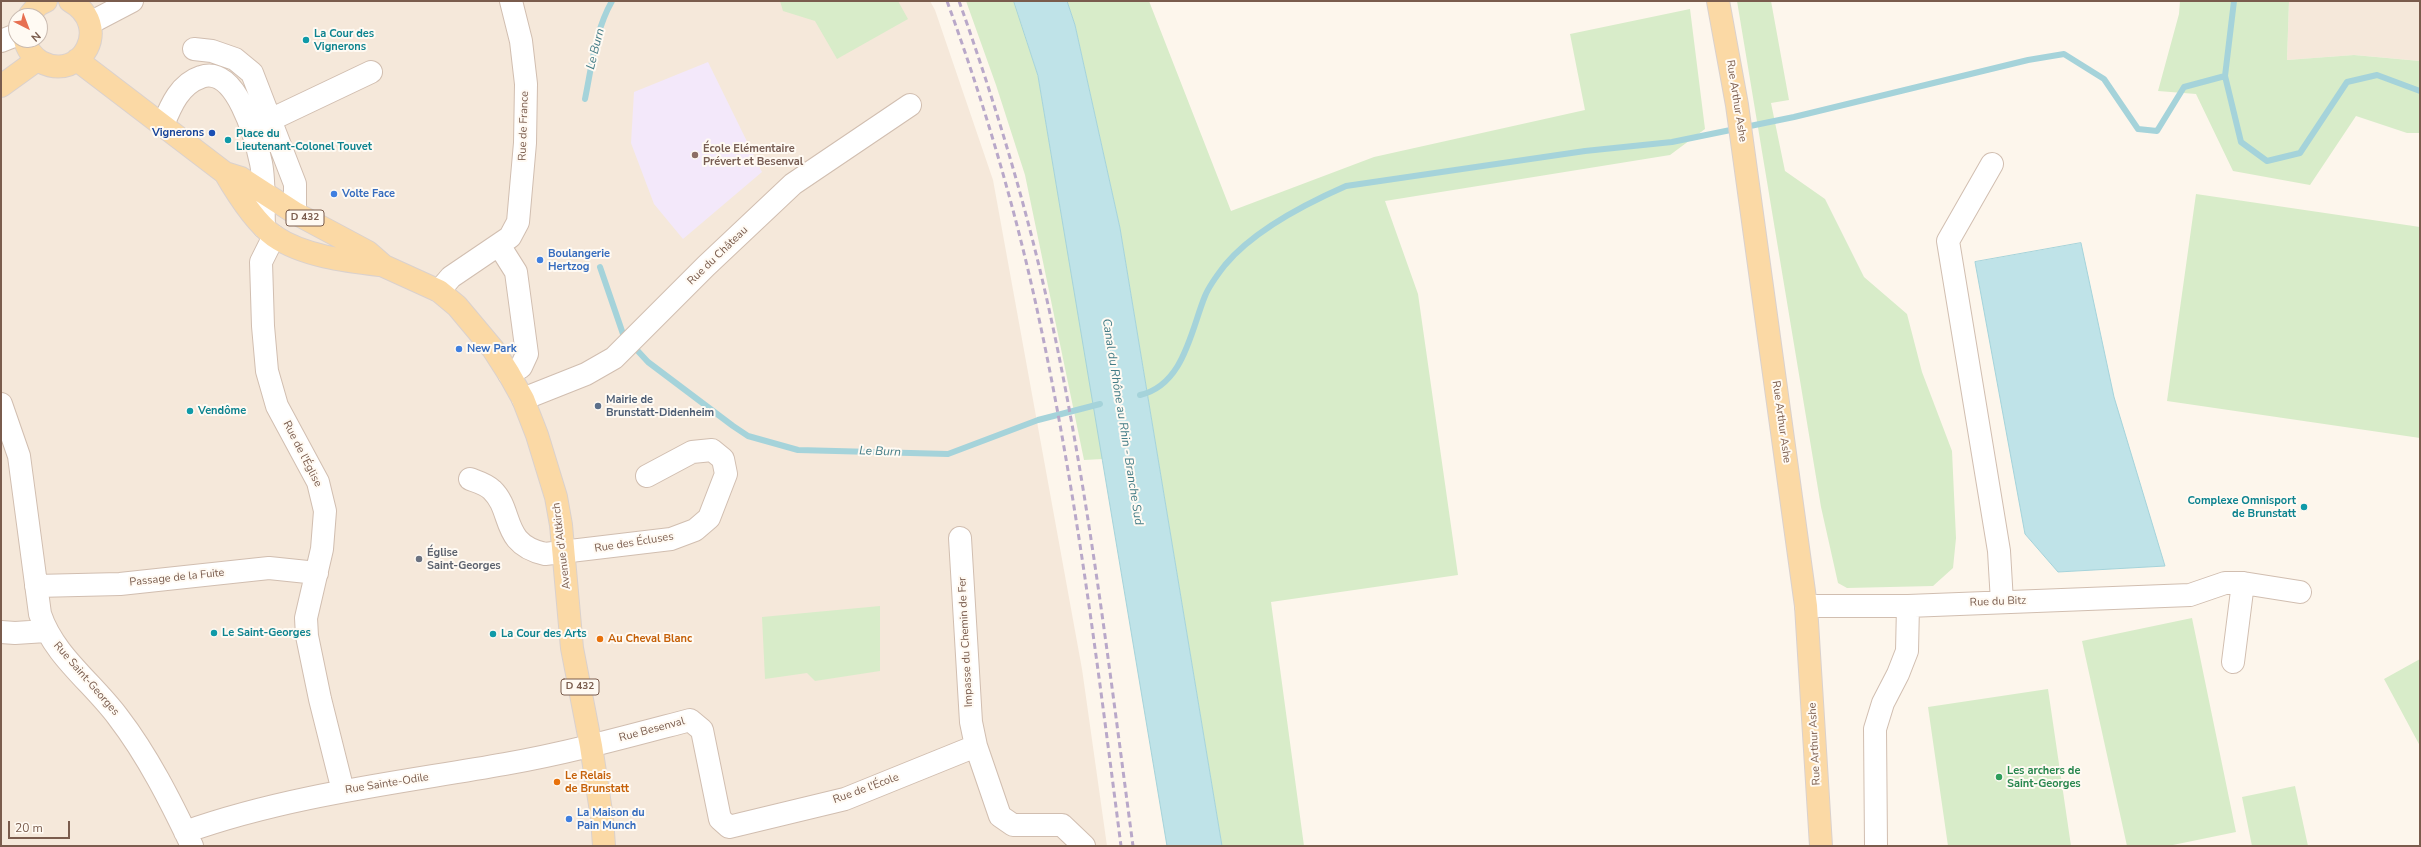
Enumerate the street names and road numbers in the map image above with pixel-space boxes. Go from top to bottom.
street label: Rue Arthur Ashe [1723,59,1749,143]
street label: Rue de France [516,91,532,161]
road number: D 432 [286,210,324,226]
street label: Rue du Château [685,224,751,288]
street label: Rue Arthur Ashe [1769,380,1793,464]
street label: Rue de l'Église [280,419,324,489]
street label: Avenue d'Altkirch [550,502,574,590]
street label: Rue des Écluses [594,530,674,556]
street label: Passage de la Fuite [129,566,225,590]
street label: Impasse du Chemin de Fer [956,577,976,707]
street label: Rue du Bitz [1970,594,2026,610]
street label: Rue Saint-Georges [50,639,122,719]
road number: D 432 [561,679,599,695]
street label: Rue Arthur Ashe [1806,702,1824,786]
street label: Rue Besenval [618,715,686,745]
street label: Rue Sainte-Odile [344,771,430,797]
street label: Rue de l'École [831,771,901,807]

